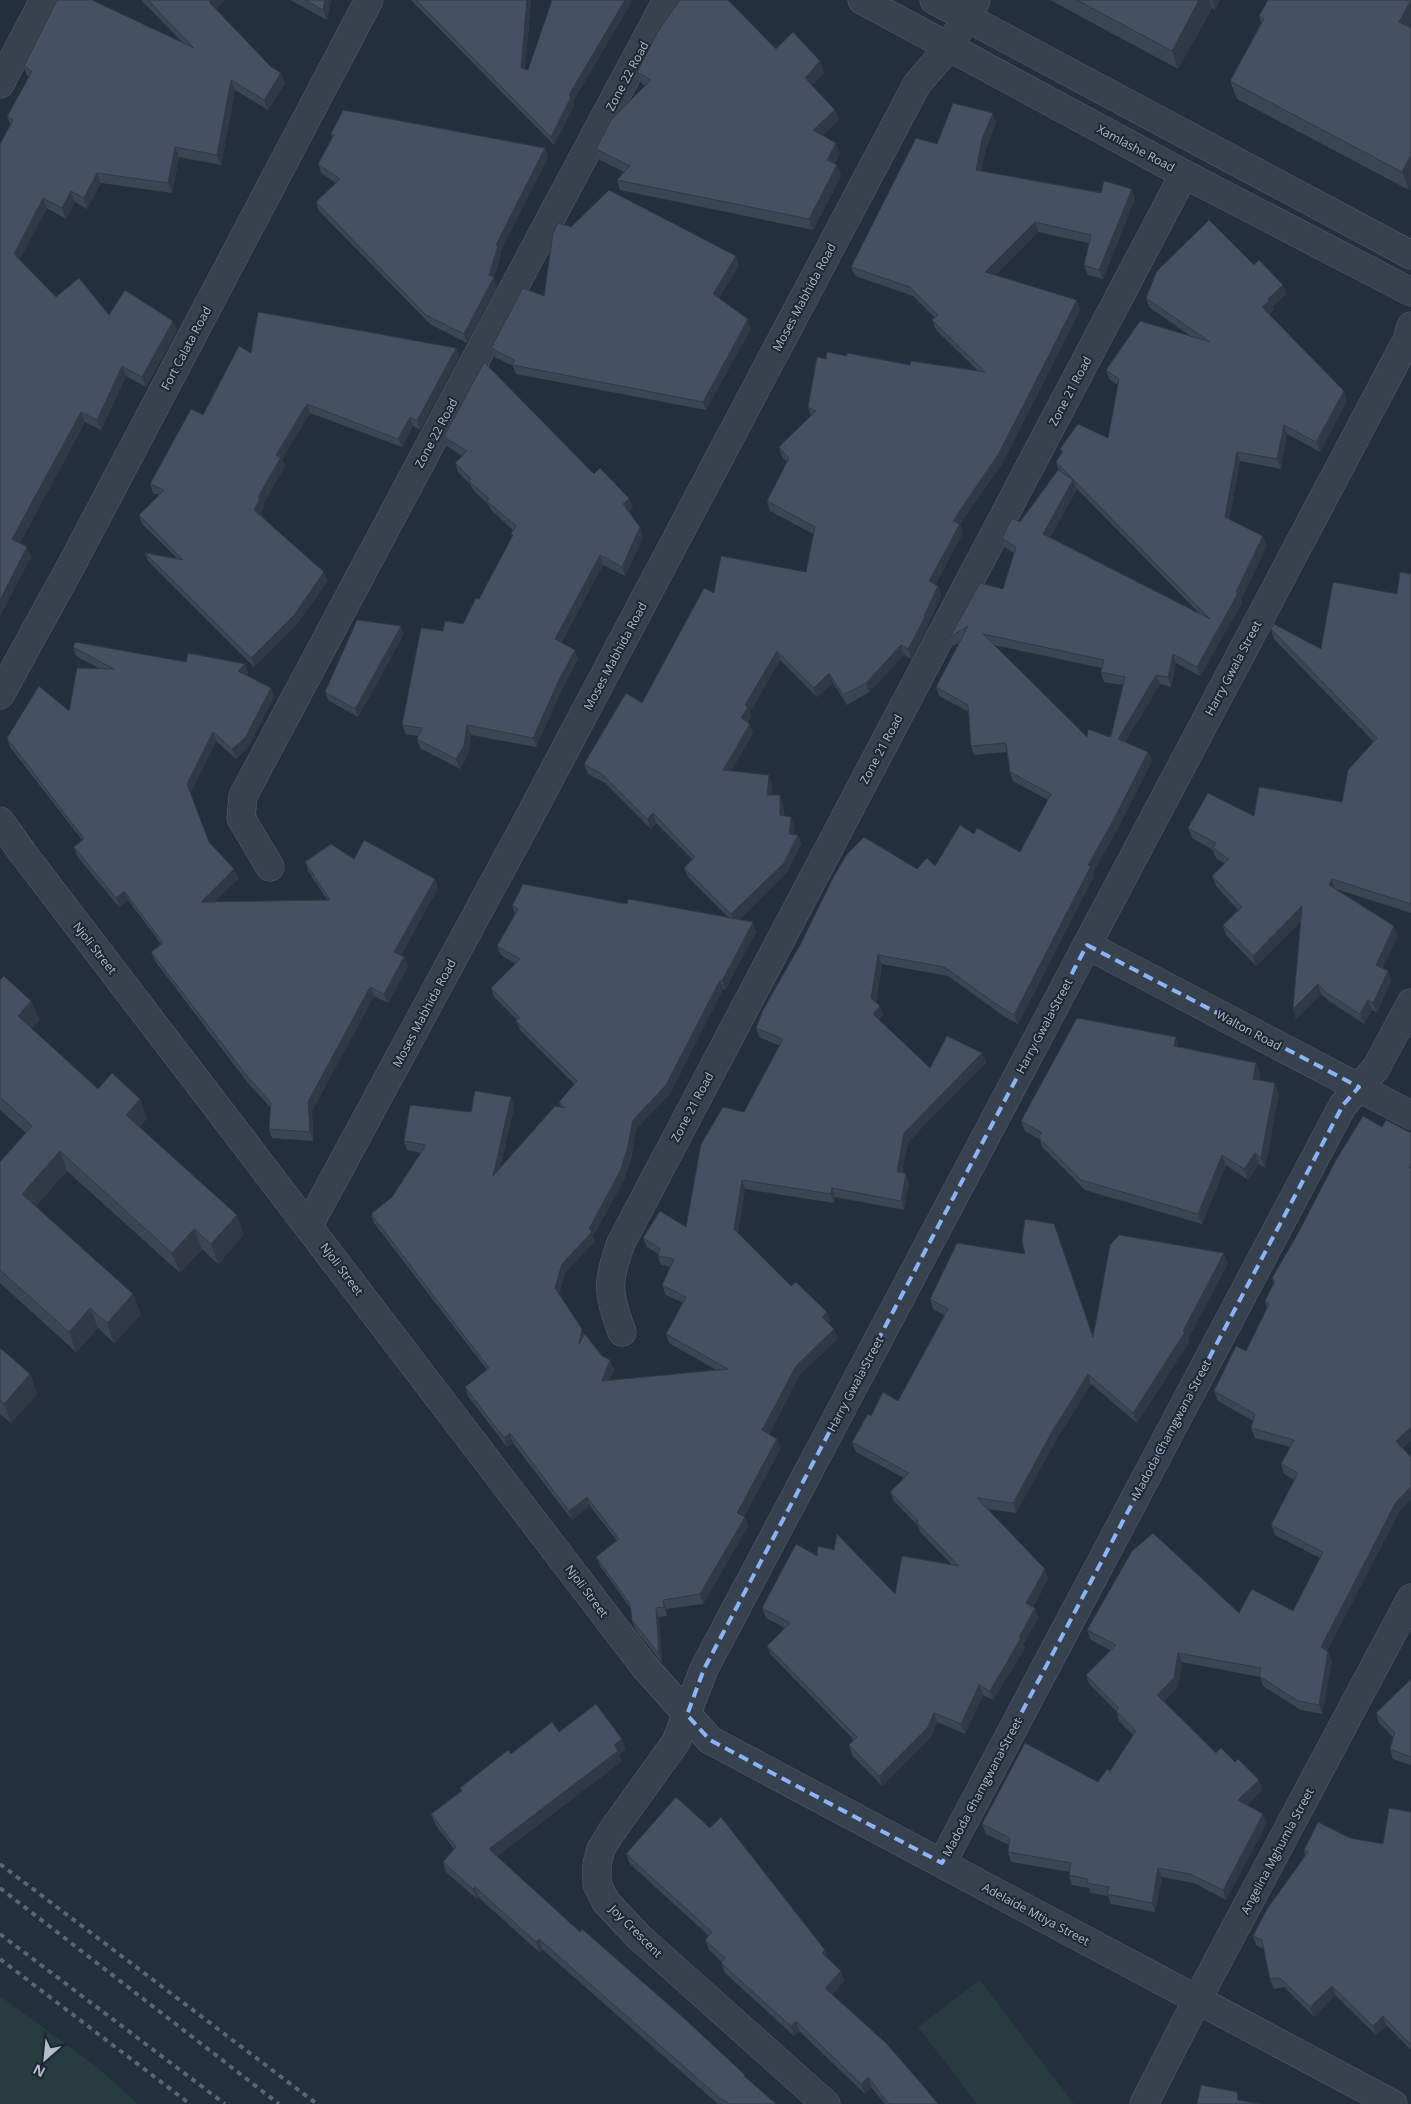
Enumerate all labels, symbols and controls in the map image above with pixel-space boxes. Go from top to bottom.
street label: Zone 22 Road [601,38,653,114]
street label: Xamlashe Road [1094,120,1178,176]
street label: Moses Mabhida Road [768,240,840,354]
street label: Fort Calata Road [157,303,215,393]
street label: Zone 21 Road [1044,353,1096,429]
street label: Zone 22 Road [410,395,462,471]
street label: Moses Mabhida Road [579,599,651,713]
street label: Harry Gwala Street [1201,617,1265,719]
street label: Zone 21 Road [855,711,907,787]
street label: Njoli Street [69,918,121,978]
street label: Moses Mabhida Road [388,956,460,1070]
street label: Harry Gwala Street [1012,975,1076,1077]
street label: Walton Road [1213,1006,1285,1054]
street label: Zone 21 Road [666,1069,718,1145]
street label: Njoli Street [317,1239,367,1299]
street label: Harry Gwala Street [823,1333,887,1435]
street label: Madoda Chamgwana Street [1127,1357,1215,1501]
street label: Njoli Street [562,1561,612,1621]
street label: Madoda Chamgwana Street [938,1715,1026,1859]
street label: Angelina Mghumla Street [1236,1785,1318,1917]
street label: Adelaide Mtiya Street [979,1879,1093,1949]
street label: Joy Crescent [605,1900,666,1961]
north arrow [20,2034,70,2084]
text: N [29,2060,48,2082]

